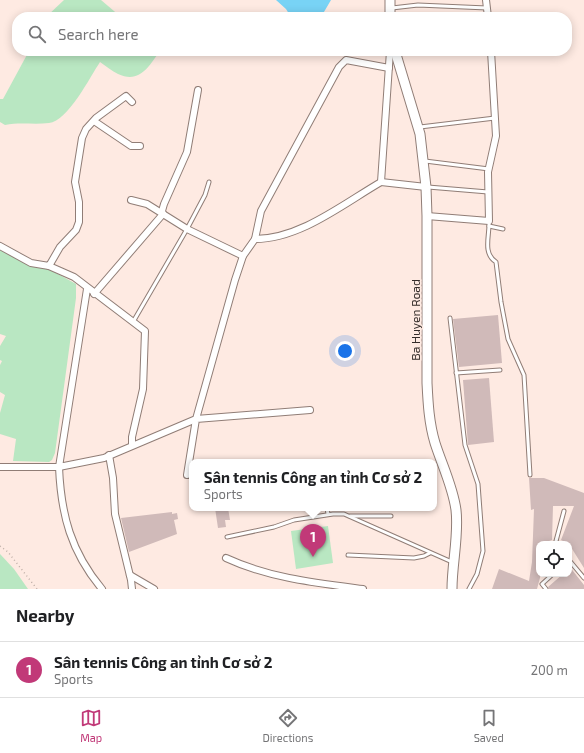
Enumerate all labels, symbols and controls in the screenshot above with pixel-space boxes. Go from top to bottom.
search box [12,12,572,56]
icon: search [26,23,48,45]
text: Search here [58,25,139,43]
street label: Ba Huyen Road [408,279,422,361]
your location [335,341,355,361]
popup [189,459,437,511]
text: Sân tennis Công an tỉnh Cơ sở 2 [204,468,422,486]
text: Sports [204,486,243,502]
pin: 1 [300,524,326,557]
map controls [536,541,572,577]
button: locate [536,541,572,577]
text: Nearby [16,605,74,625]
text: Sân tennis Công an tỉnh Cơ sở 2 [54,653,273,671]
text: 1 [26,662,32,678]
text: 200 m [531,662,568,678]
text: Sports [54,671,93,687]
tab: Map [80,707,102,744]
tab: Directions [263,707,313,744]
tab: Saved [474,707,504,744]

